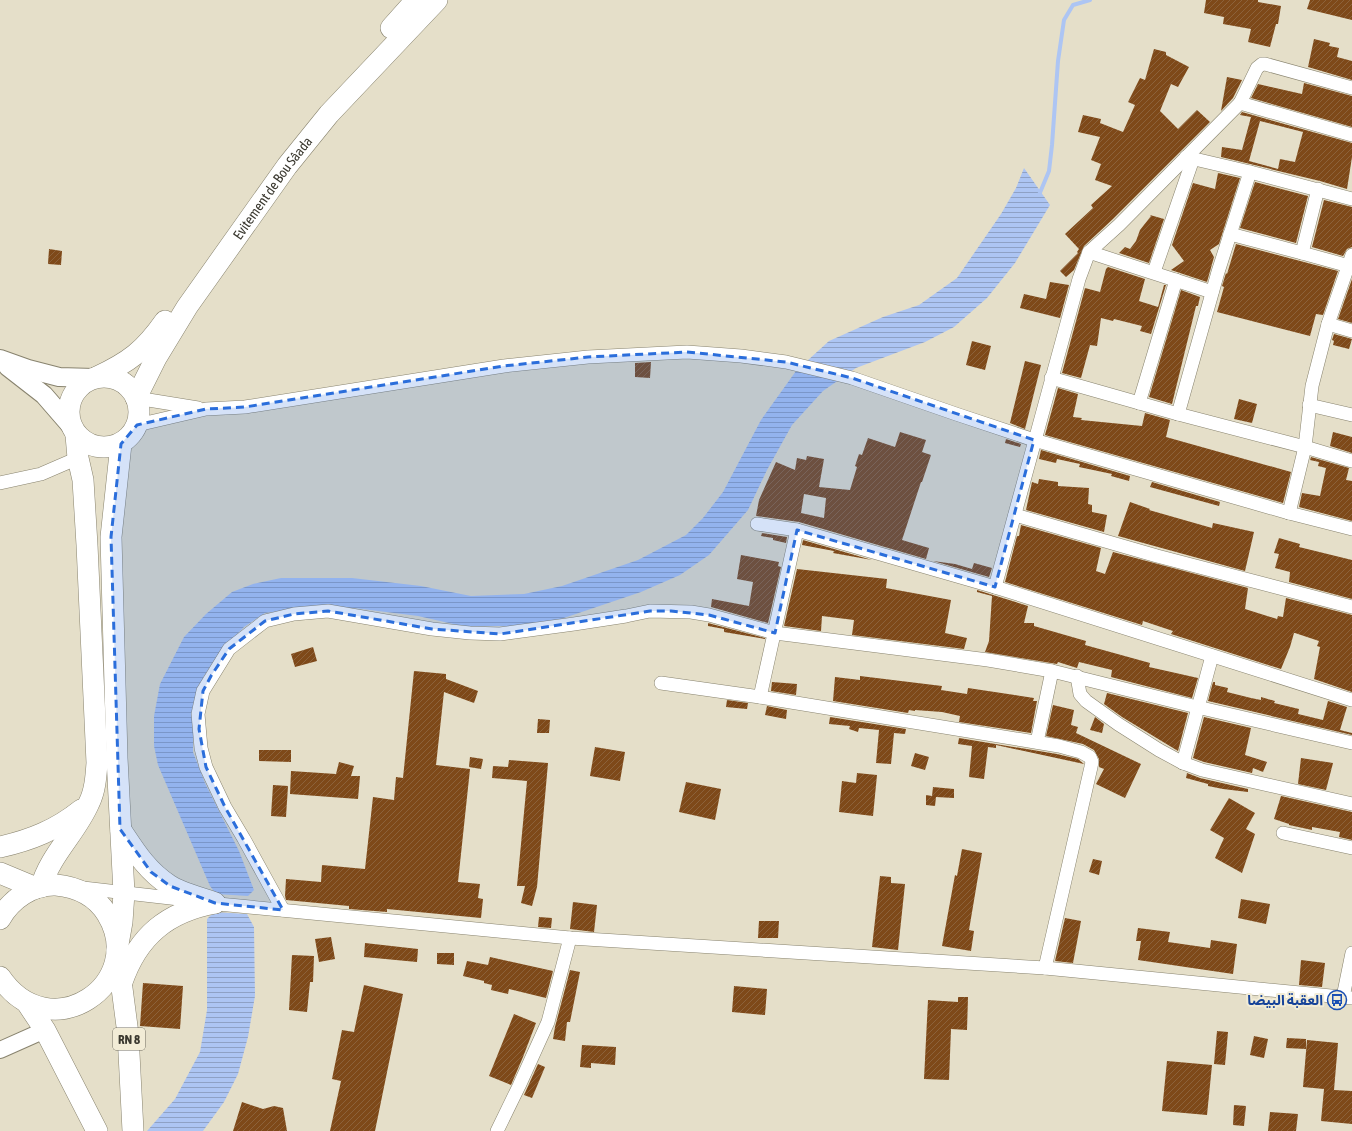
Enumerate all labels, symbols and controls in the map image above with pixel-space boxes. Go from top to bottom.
street label: Evitement de Bou Sâada [230,133,315,242]
bus stop icon: العقبة البيضا [1326,989,1348,1011]
place label: العقبة البيضا [1247,992,1323,1008]
road number: RN 8 [113,1028,145,1050]

